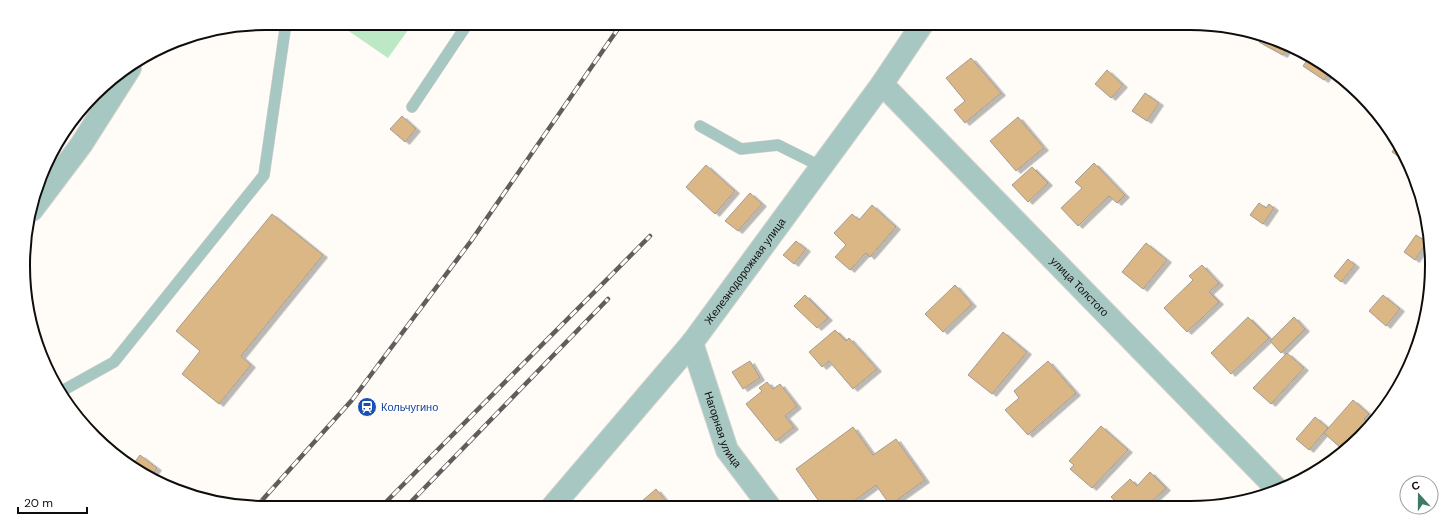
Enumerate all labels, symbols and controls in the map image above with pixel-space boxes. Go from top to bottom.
street label: Железнодорожная улица [701,214,789,327]
street label: улица Толстого [1047,254,1112,319]
street label: Нагорная улица [701,390,745,471]
station icon: Кольчугино [356,396,378,418]
place label: Кольчугино [381,400,438,414]
north arrow [1399,475,1439,515]
text: С [1409,478,1422,494]
scale bar [18,489,87,515]
text: 20 m [24,495,53,511]

